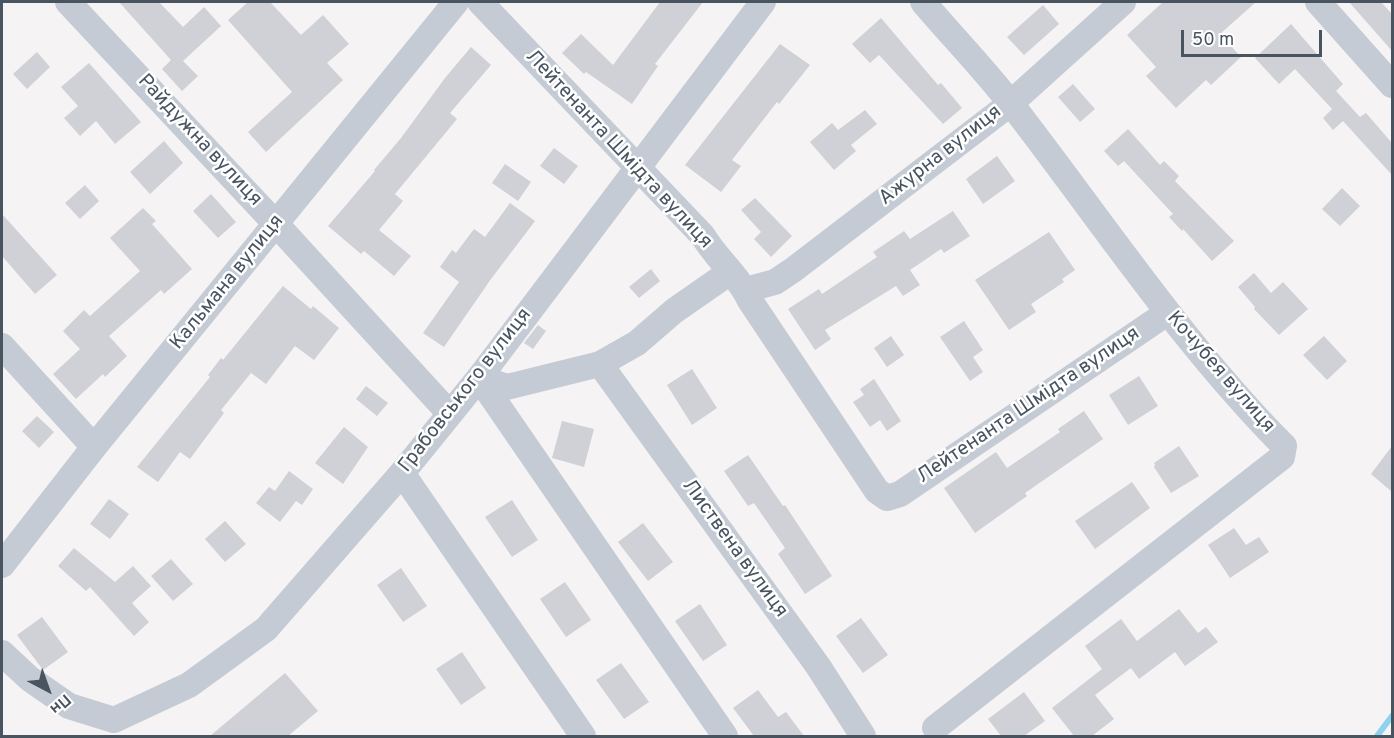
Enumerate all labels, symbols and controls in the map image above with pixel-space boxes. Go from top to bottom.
scale bar [1184,18,1325,56]
text: 50 m [1192,29,1234,52]
street label: Лейтенанта Шмідта вулиця [519,46,717,254]
street label: Райдужна вулиця [132,70,266,212]
street label: Ажурна вулиця [875,101,1007,211]
street label: Кальмана вулиця [166,211,290,355]
street label: Грабовського вулиця [394,304,538,478]
street label: Кочубея вулиця [1161,307,1279,439]
street label: Лейтенанта Шмідта вулиця [913,322,1145,490]
street label: Листвена вулиця [676,475,792,623]
north arrow [18,660,78,720]
text: Пн [45,689,75,718]

